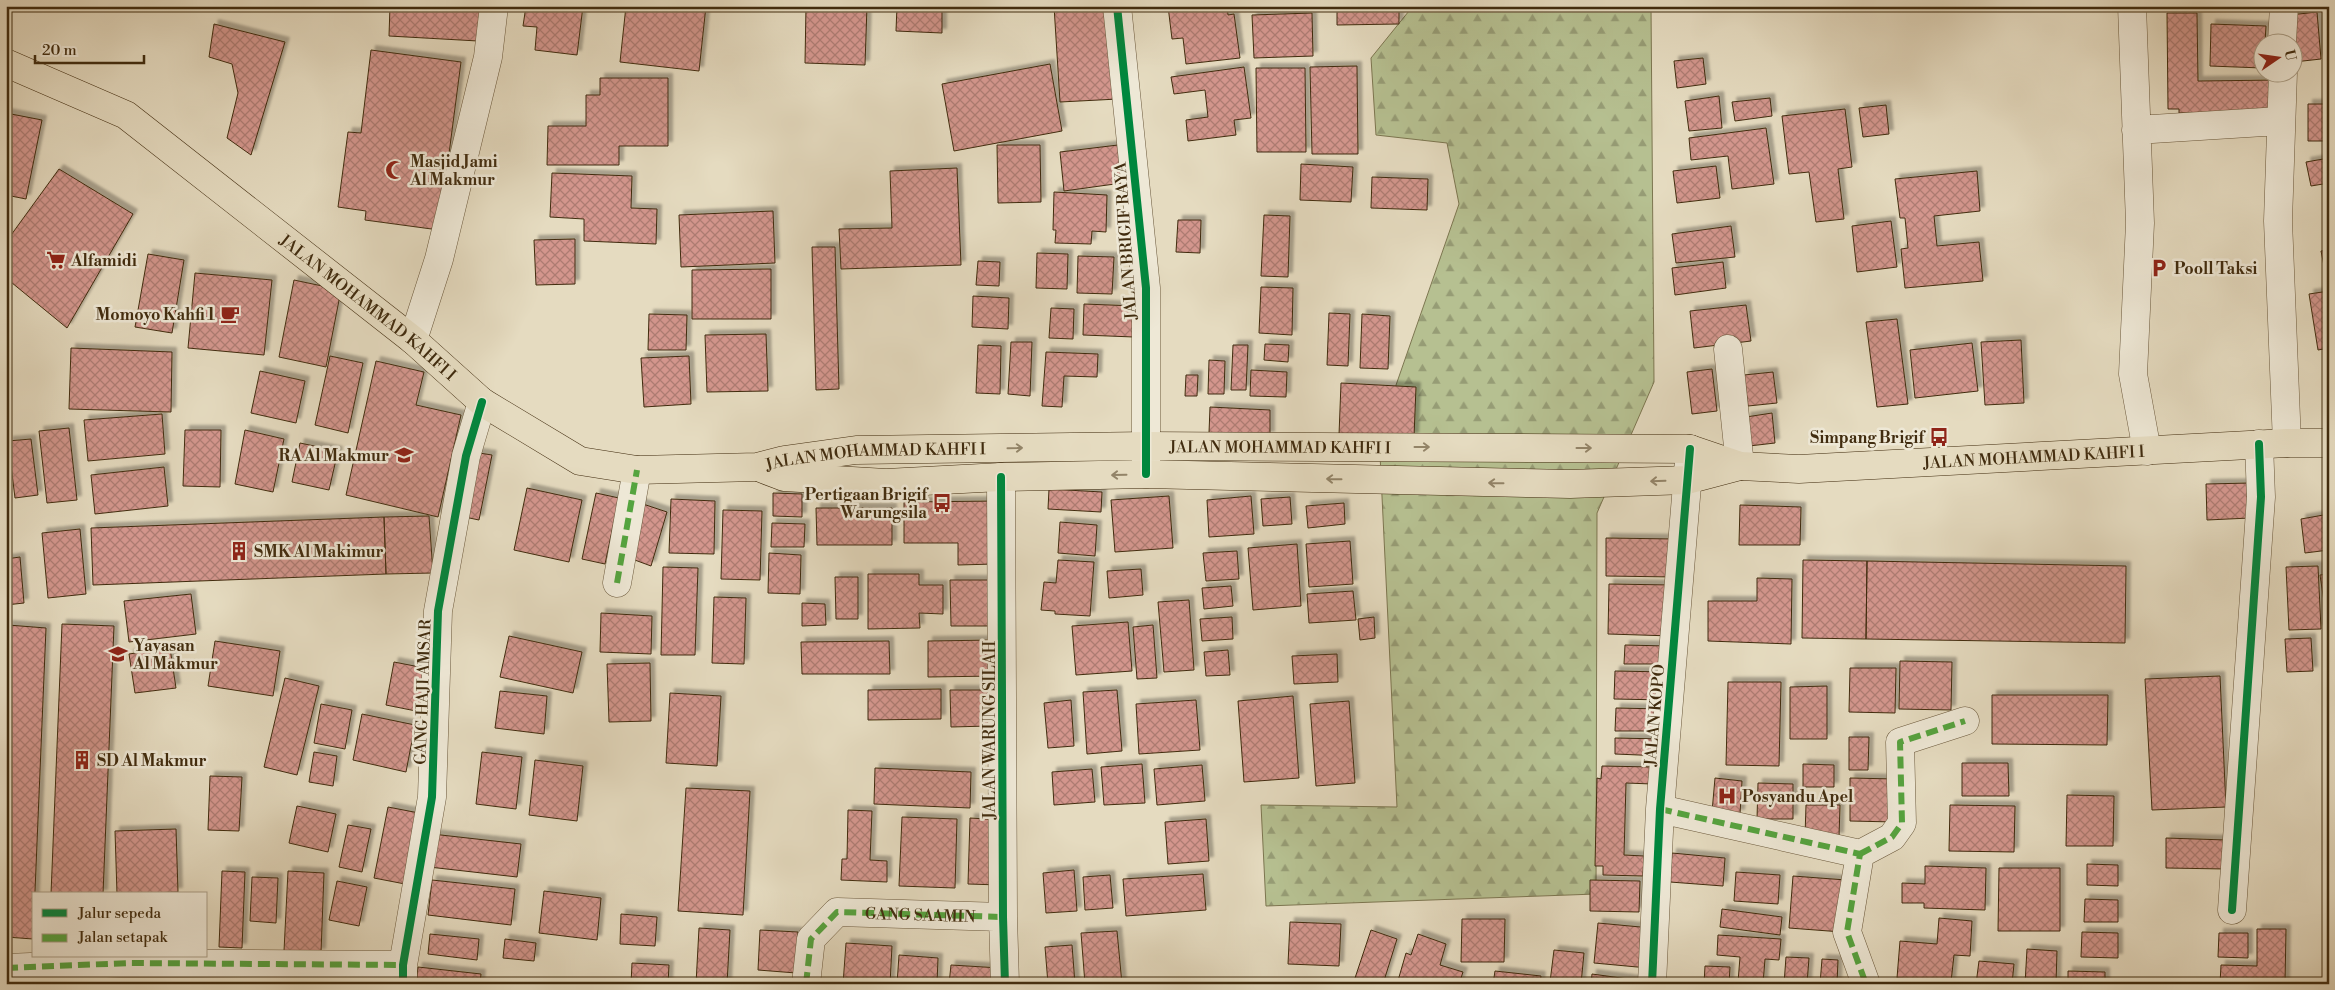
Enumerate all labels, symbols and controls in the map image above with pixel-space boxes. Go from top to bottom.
scale bar [35,32,144,64]
north arrow [2252,32,2302,82]
text: 20 m [42,41,77,60]
text: U [2280,48,2300,63]
place label: Masjid Jami Al Makmur [409,152,498,190]
mosque icon: Masjid Jami Al Makmur [384,159,406,181]
street label: JALAN BRIGIF RAYA [1110,160,1142,321]
street label: JALAN MOHAMMAD KAHFI I [275,230,460,385]
supermarket icon: Alfamidi [45,249,67,271]
place label: Alfamidi [70,251,137,271]
parking icon: Pooll Taksi [2148,257,2170,279]
place label: Pooll Taksi [2174,259,2257,279]
cafe icon: Momoyo Kahfi 1 [219,303,241,325]
place label: Momoyo Kahfi 1 [95,305,215,325]
bus stop icon: Simpang Brigif [1928,426,1950,448]
place label: Simpang Brigif [1810,428,1926,448]
street label: JALAN MOHAMMAD KAHFI I [1168,437,1391,458]
street label: JALAN MOHAMMAD KAHFI I [762,439,986,476]
one-way arrow [1414,442,1430,452]
street label: JALAN MOHAMMAD KAHFI I [1922,442,2145,473]
one-way arrow [1006,443,1022,453]
one-way arrow [1576,443,1592,453]
school or university icon: RA Al Makmur [393,444,415,466]
place label: RA Al Makmur [278,446,389,466]
one-way arrow [1111,470,1127,480]
one-way arrow [1326,474,1342,483]
one-way arrow [1651,477,1667,486]
one-way arrow [1488,478,1504,487]
place label: Pertigaan Brigif Warungsila [805,485,929,523]
bus stop icon: Pertigaan Brigif Warungsila [931,492,953,514]
building icon: SMK Al Makimur [228,540,250,562]
place label: SMK Al Makimur [254,542,384,562]
street label: GANG HAJI AMSAR [410,618,436,765]
place label: Yayasan Al Makmur [132,636,218,674]
street label: JALAN WARUNG SILAH [980,641,1000,820]
school or university icon: Yayasan Al Makmur [107,643,129,665]
street label: JALAN KOPO [1640,663,1669,768]
building icon: SD Al Makmur [71,749,93,771]
place label: SD Al Makmur [97,751,207,771]
hospital icon: Posyandu Apel [1716,785,1738,807]
place label: Posyandu Apel [1742,787,1854,807]
legend [32,892,208,958]
text: Jalur sepeda [77,904,161,923]
street label: GANG SAAMIN [865,904,976,927]
text: Jalan setapak [77,928,169,947]

